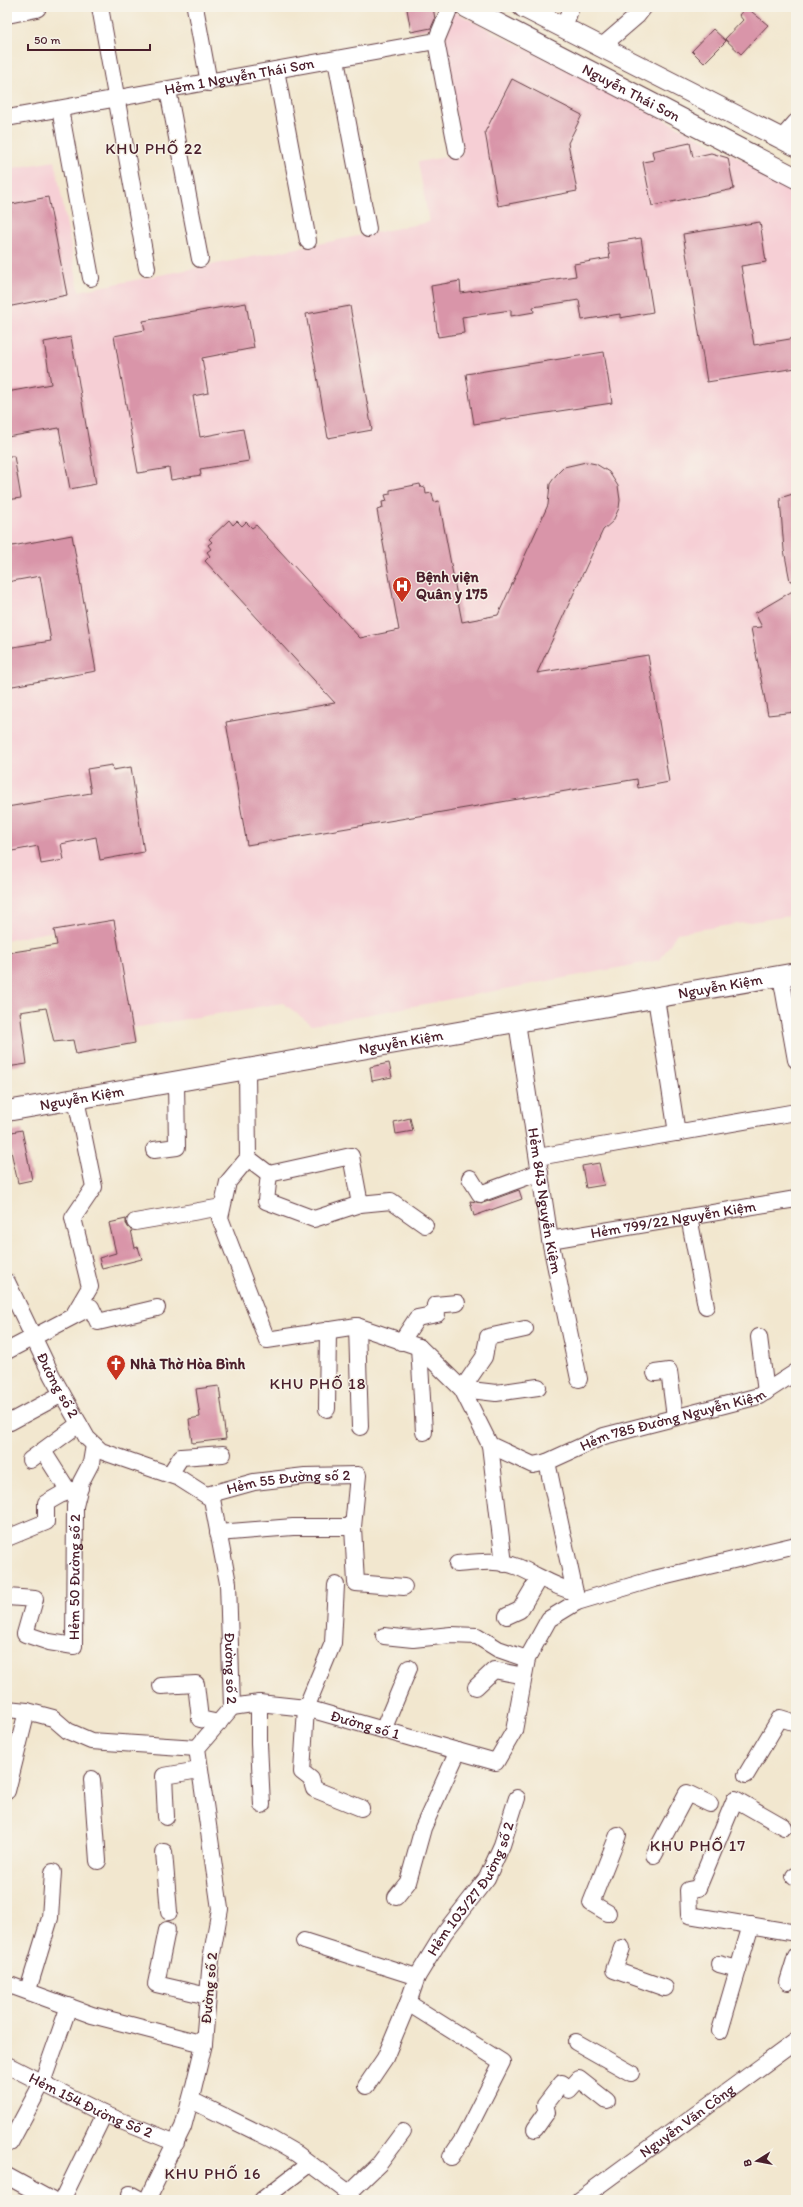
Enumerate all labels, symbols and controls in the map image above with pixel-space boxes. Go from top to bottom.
scale bar [28,26,150,52]
text: 50 m [34,33,60,47]
street label: Hẻm 1 Nguyễn Thái Sơn [163,54,316,99]
street label: Nguyễn Thái Sơn [579,60,684,126]
district label: KHU PHỐ 22 [105,139,203,158]
place label: Bệnh viện Quân y 175 [416,568,488,604]
hospital icon: Bệnh viện Quân y 175 [391,575,413,603]
street label: Nguyễn Kiệm [677,970,764,1002]
street label: Nguyễn Kiệm [357,1026,445,1058]
street label: Nguyễn Kiệm [38,1082,126,1114]
street label: Hẻm 843 Nguyễn Kiệm [524,1127,566,1276]
street label: Hẻm 799/22 Nguyễn Kiệm [589,1197,758,1242]
street label: Đường số 2 [33,1349,83,1421]
church icon: Nhà Thờ Hòa Bình [105,1353,127,1381]
place label: Nhà Thờ Hòa Bình [130,1355,246,1373]
district label: KHU PHỐ 18 [269,1374,367,1393]
street label: Hẻm 785 Đường Nguyễn Kiệm [577,1385,770,1455]
street label: Hẻm 55 Đường số 2 [224,1466,351,1498]
street label: Hẻm 50 Đường số 2 [65,1514,84,1640]
street label: Đường số 2 [221,1632,241,1705]
street label: Đường số 1 [328,1706,402,1743]
street label: Hẻm 103/27 Đường số 2 [423,1819,518,1959]
district label: KHU PHỐ 17 [650,1836,746,1855]
street label: Đường số 2 [197,1951,221,2025]
street label: Hẻm 154 Đường Số 2 [26,2069,155,2142]
street label: Nguyễn Văn Công [636,2080,738,2162]
north arrow [737,2141,777,2181]
text: B [741,2158,755,2168]
district label: KHU PHỐ 16 [165,2164,261,2183]

